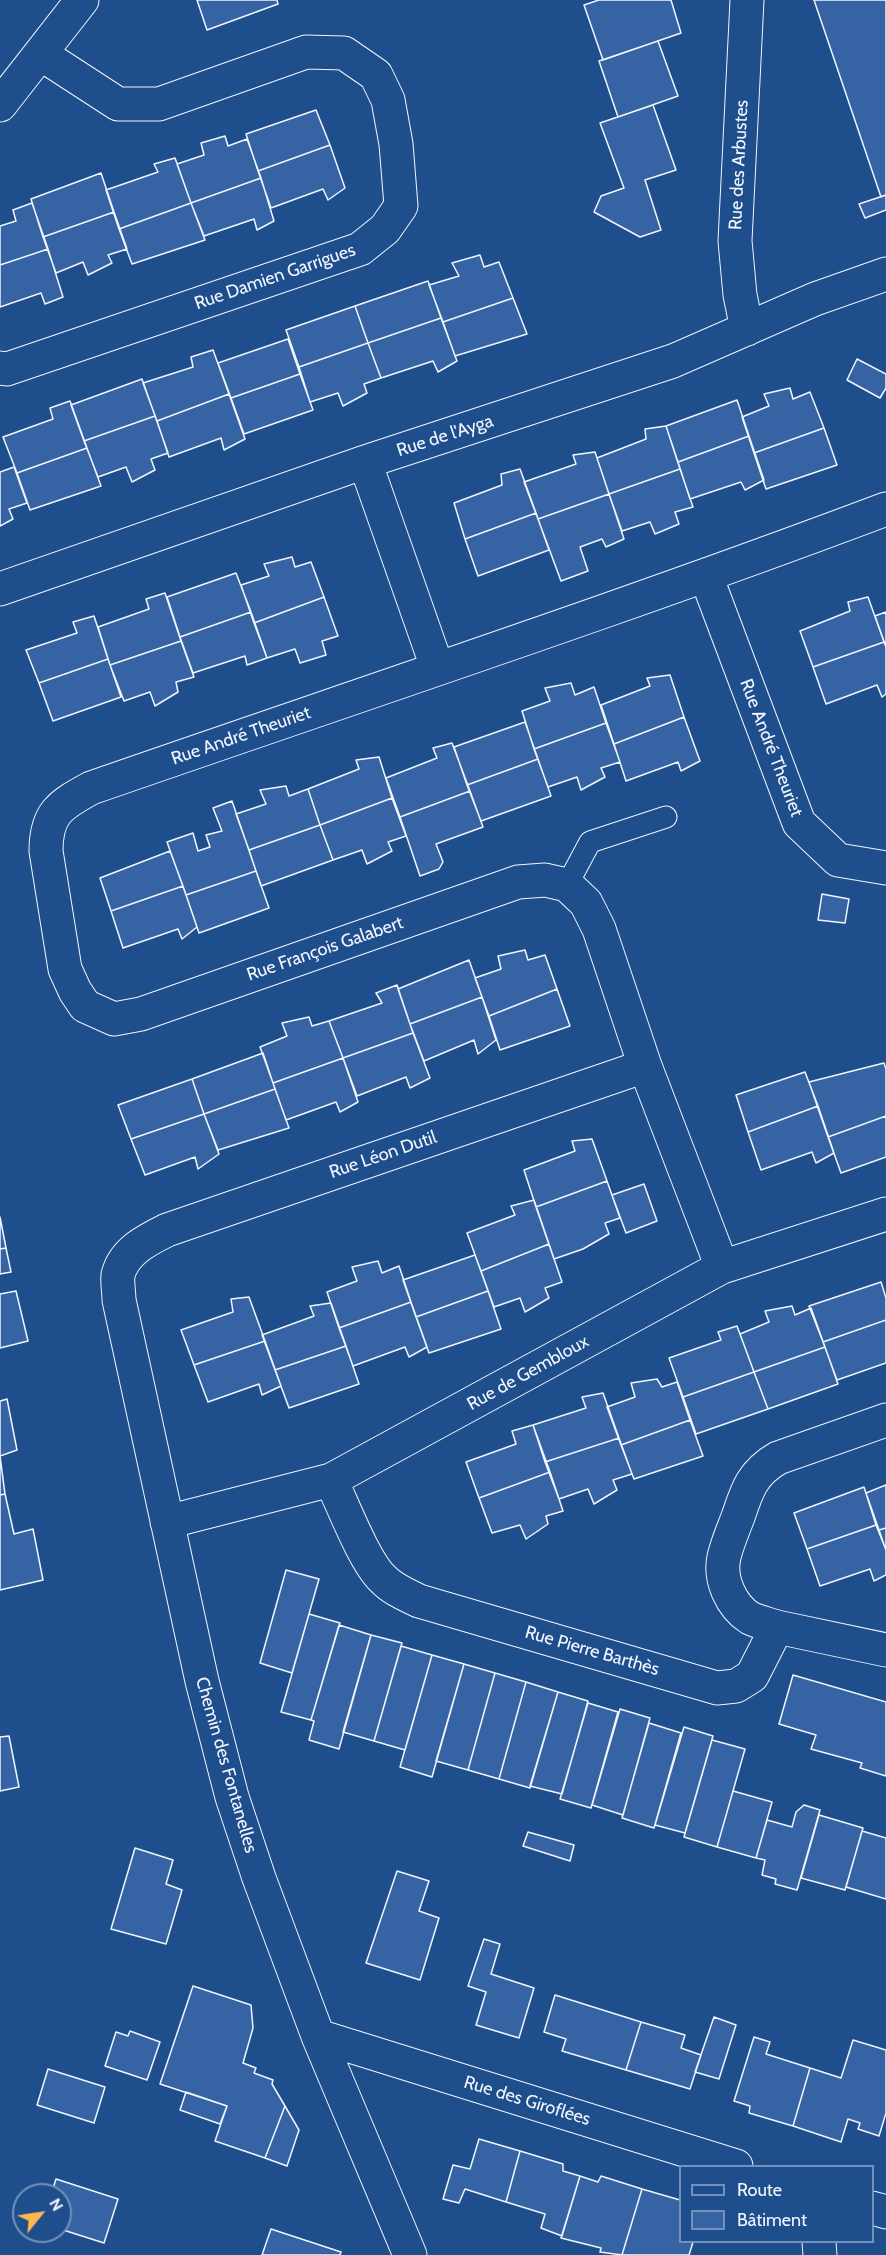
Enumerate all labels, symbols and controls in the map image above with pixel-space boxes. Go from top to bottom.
street label: Rue des Arbustes [725,99,753,231]
street label: Rue Damien Garrigues [192,239,358,315]
street label: Rue de l'Ayga [394,410,496,462]
street label: Rue André Theuriet [735,676,807,820]
street label: Rue André Theuriet [169,702,313,770]
street label: Rue François Galabert [244,912,406,986]
street label: Rue Léon Dutil [327,1127,439,1183]
street label: Rue de Gembloux [463,1331,593,1415]
street label: Rue Pierre Barthès [522,1622,662,1680]
street label: Chemin des Fontanelles [191,1675,261,1855]
street label: Rue des Giroflées [461,2072,593,2130]
legend [679,2165,874,2243]
text: Route [737,2179,782,2201]
north arrow [12,2183,72,2243]
text: N [45,2195,67,2214]
text: Bâtiment [737,2209,807,2231]

